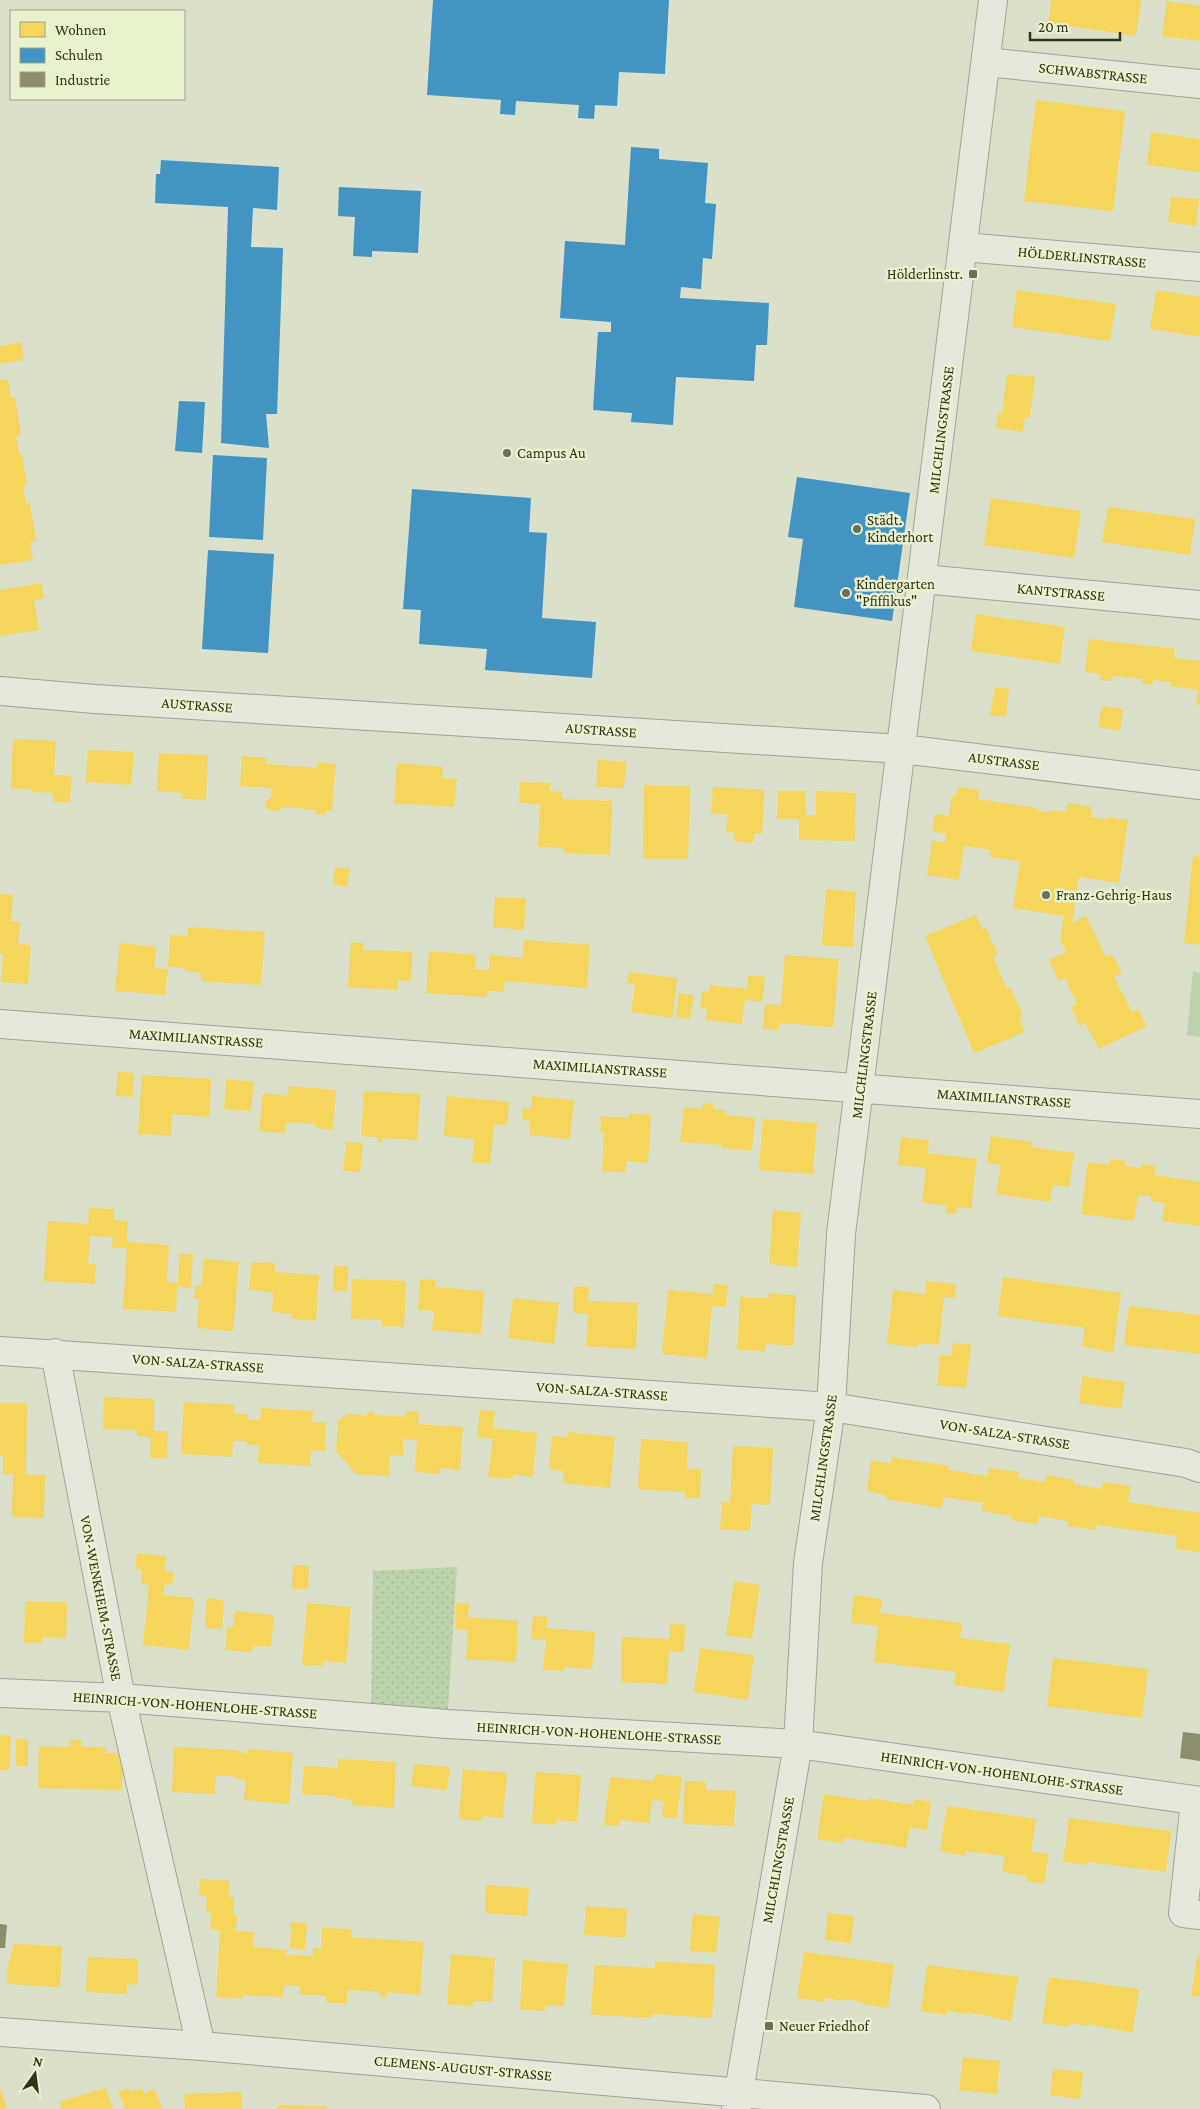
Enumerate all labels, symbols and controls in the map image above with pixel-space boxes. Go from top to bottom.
legend [10,10,185,100]
scale bar [1030,10,1120,42]
text: 20 m [1038,19,1069,35]
text: Wohnen [55,22,106,38]
text: Schulen [55,47,103,63]
street label: SCHWABSTRASSE [1038,59,1148,87]
text: Industrie [55,72,111,88]
street label: HÖLDERLINSTRASSE [1017,243,1147,271]
place label: Hölderlinstr. [887,266,963,282]
marker: Hölderlinstr. [967,268,979,280]
street label: MILCHLINGSTRASSE [925,365,957,495]
place label: Campus Au [517,445,586,462]
marker: Campus Au [501,447,513,459]
place label: Städt. Kinderhort [867,512,934,545]
marker: Städt. Kinderhort [851,523,863,535]
place label: Kindergarten "Pfiffikus" [856,576,935,609]
street label: KANTSTRASSE [1016,580,1106,604]
marker: Kindergarten "Pfiffikus" [840,587,852,599]
street label: AUSTRASSE [161,695,233,715]
street label: AUSTRASSE [565,720,637,740]
street label: AUSTRASSE [967,749,1041,773]
place label: Franz-Gehrig-Haus [1056,887,1172,904]
marker: Franz-Gehrig-Haus [1040,889,1052,901]
street label: MILCHLINGSTRASSE [848,990,880,1120]
street label: MAXIMILIANSTRASSE [128,1025,264,1051]
street label: MAXIMILIANSTRASSE [532,1055,668,1081]
street label: MAXIMILIANSTRASSE [936,1085,1072,1111]
street label: VON-SALZA-STRASSE [132,1350,264,1376]
street label: VON-SALZA-STRASSE [536,1378,668,1404]
street label: MILCHLINGSTRASSE [806,1393,840,1523]
street label: VON-SALZA-STRASSE [939,1416,1071,1452]
street label: VON-WENKHEIM-STRASSE [77,1514,125,1682]
street label: HEINRICH-VON-HOHENLOHE-STRASSE [72,1688,318,1722]
street label: HEINRICH-VON-HOHENLOHE-STRASSE [476,1719,722,1747]
street label: HEINRICH-VON-HOHENLOHE-STRASSE [880,1748,1124,1798]
street label: MILCHLINGSTRASSE [759,1796,797,1924]
place label: Neuer Friedhof [779,2018,871,2034]
marker: Neuer Friedhof [763,2020,775,2032]
north arrow [10,2049,60,2099]
text: N [32,2052,45,2070]
street label: CLEMENS-AUGUST-STRASSE [373,2052,553,2084]

